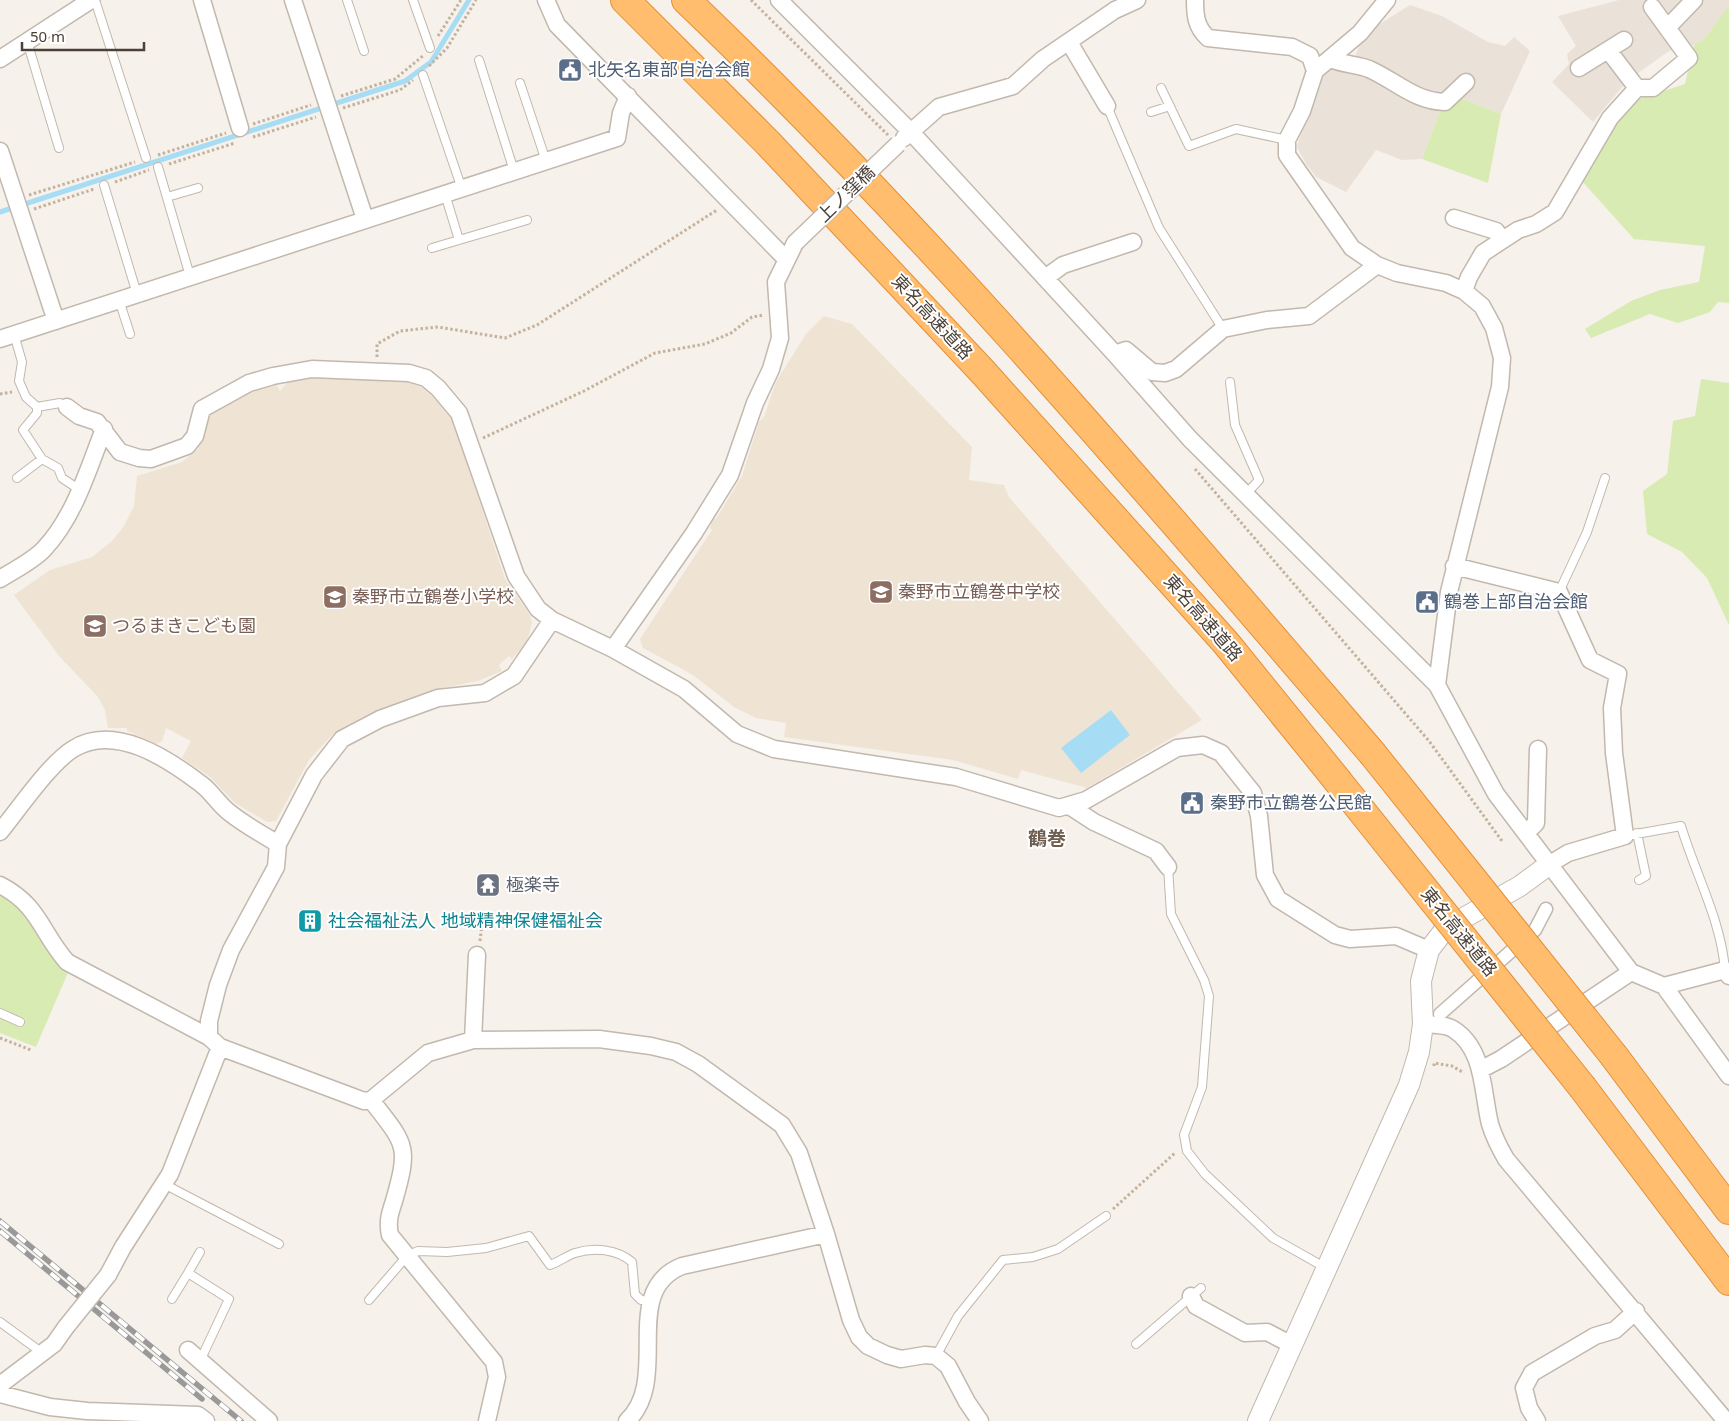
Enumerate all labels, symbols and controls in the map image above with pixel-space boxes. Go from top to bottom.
scale bar [22,20,145,52]
text: 50 m [30,26,65,46]
public building icon: 北矢名東部自治会館 [557,57,583,83]
place label: 北矢名東部自治会館 [588,57,750,81]
street label: 上ノ窪橋 [811,160,880,227]
street label: 東名高速道路 [887,269,978,364]
street label: 東名高速道路 [1159,569,1248,666]
school or university icon: 秦野市立鶴巻中学校 [868,579,894,605]
place label: 秦野市立鶴巻中学校 [898,579,1060,603]
school or university icon: 秦野市立鶴巻小学校 [322,584,348,610]
place label: 秦野市立鶴巻小学校 [352,584,514,608]
public building icon: 鶴巻上部自治会館 [1414,589,1440,615]
place label: 鶴巻上部自治会館 [1444,589,1588,613]
school or university icon: つるまきこども園 [82,613,108,639]
place label: つるまきこども園 [112,613,256,637]
public building icon: 秦野市立鶴巻公民館 [1179,790,1205,816]
place label: 秦野市立鶴巻公民館 [1210,790,1372,814]
district label: 鶴巻 [1028,825,1066,851]
temple icon: 極楽寺 [475,872,501,898]
place label: 極楽寺 [506,872,560,896]
street label: 東名高速道路 [1416,882,1503,981]
building icon: 社会福祉法人 地域精神保健福祉会 [297,908,323,934]
place label: 社会福祉法人 地域精神保健福祉会 [328,908,603,932]

